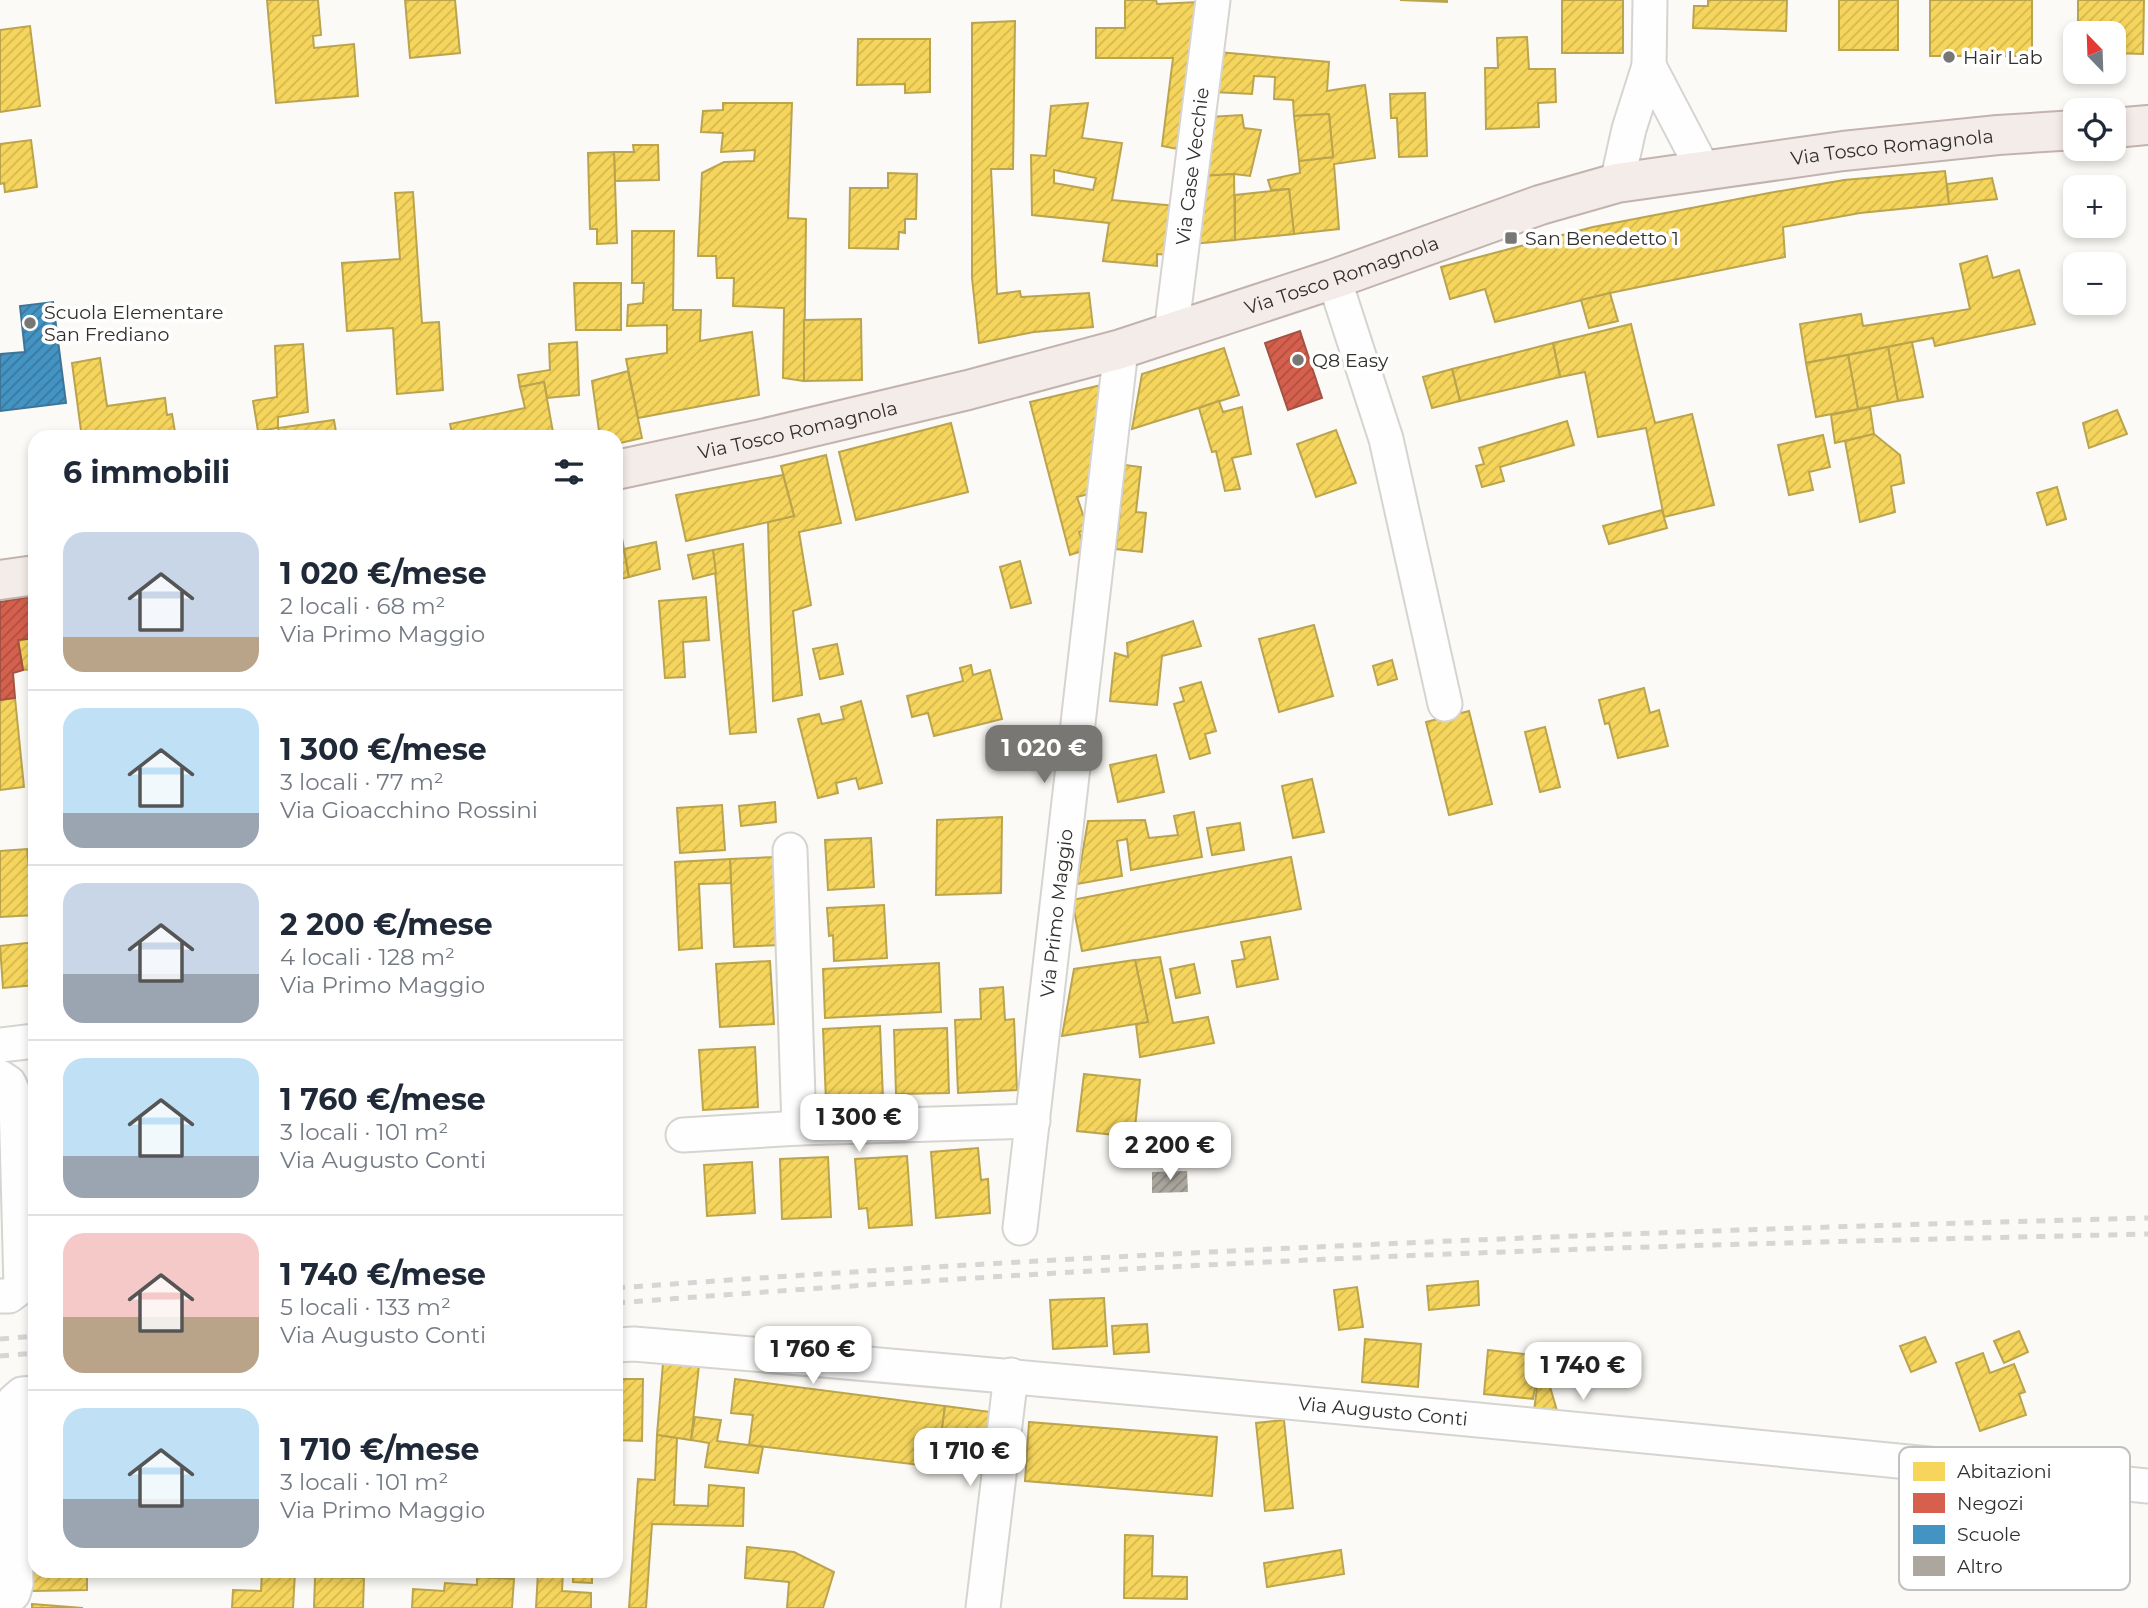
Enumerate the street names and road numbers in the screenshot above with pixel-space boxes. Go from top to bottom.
street label: Via Case Vecchie [1171,86,1214,247]
street label: Via Tosco Romagnola [1789,125,1995,170]
street label: Via Tosco Romagnola [1242,231,1442,320]
street label: Via Tosco Romagnola [696,396,900,464]
street label: Via Primo Maggio [1036,827,1078,999]
street label: Via Augusto Conti [1297,1392,1469,1431]

